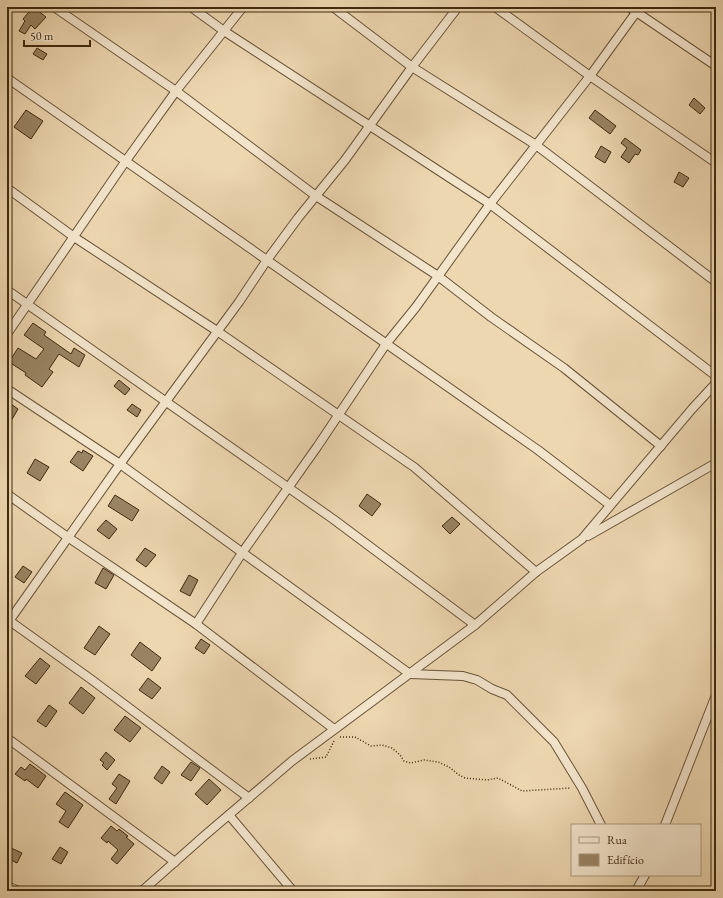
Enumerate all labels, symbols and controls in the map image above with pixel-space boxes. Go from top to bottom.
scale bar [24,22,90,48]
text: 50 m [30,28,54,44]
legend [571,824,701,876]
text: Rua [607,832,627,848]
text: Edifício [607,852,644,868]

